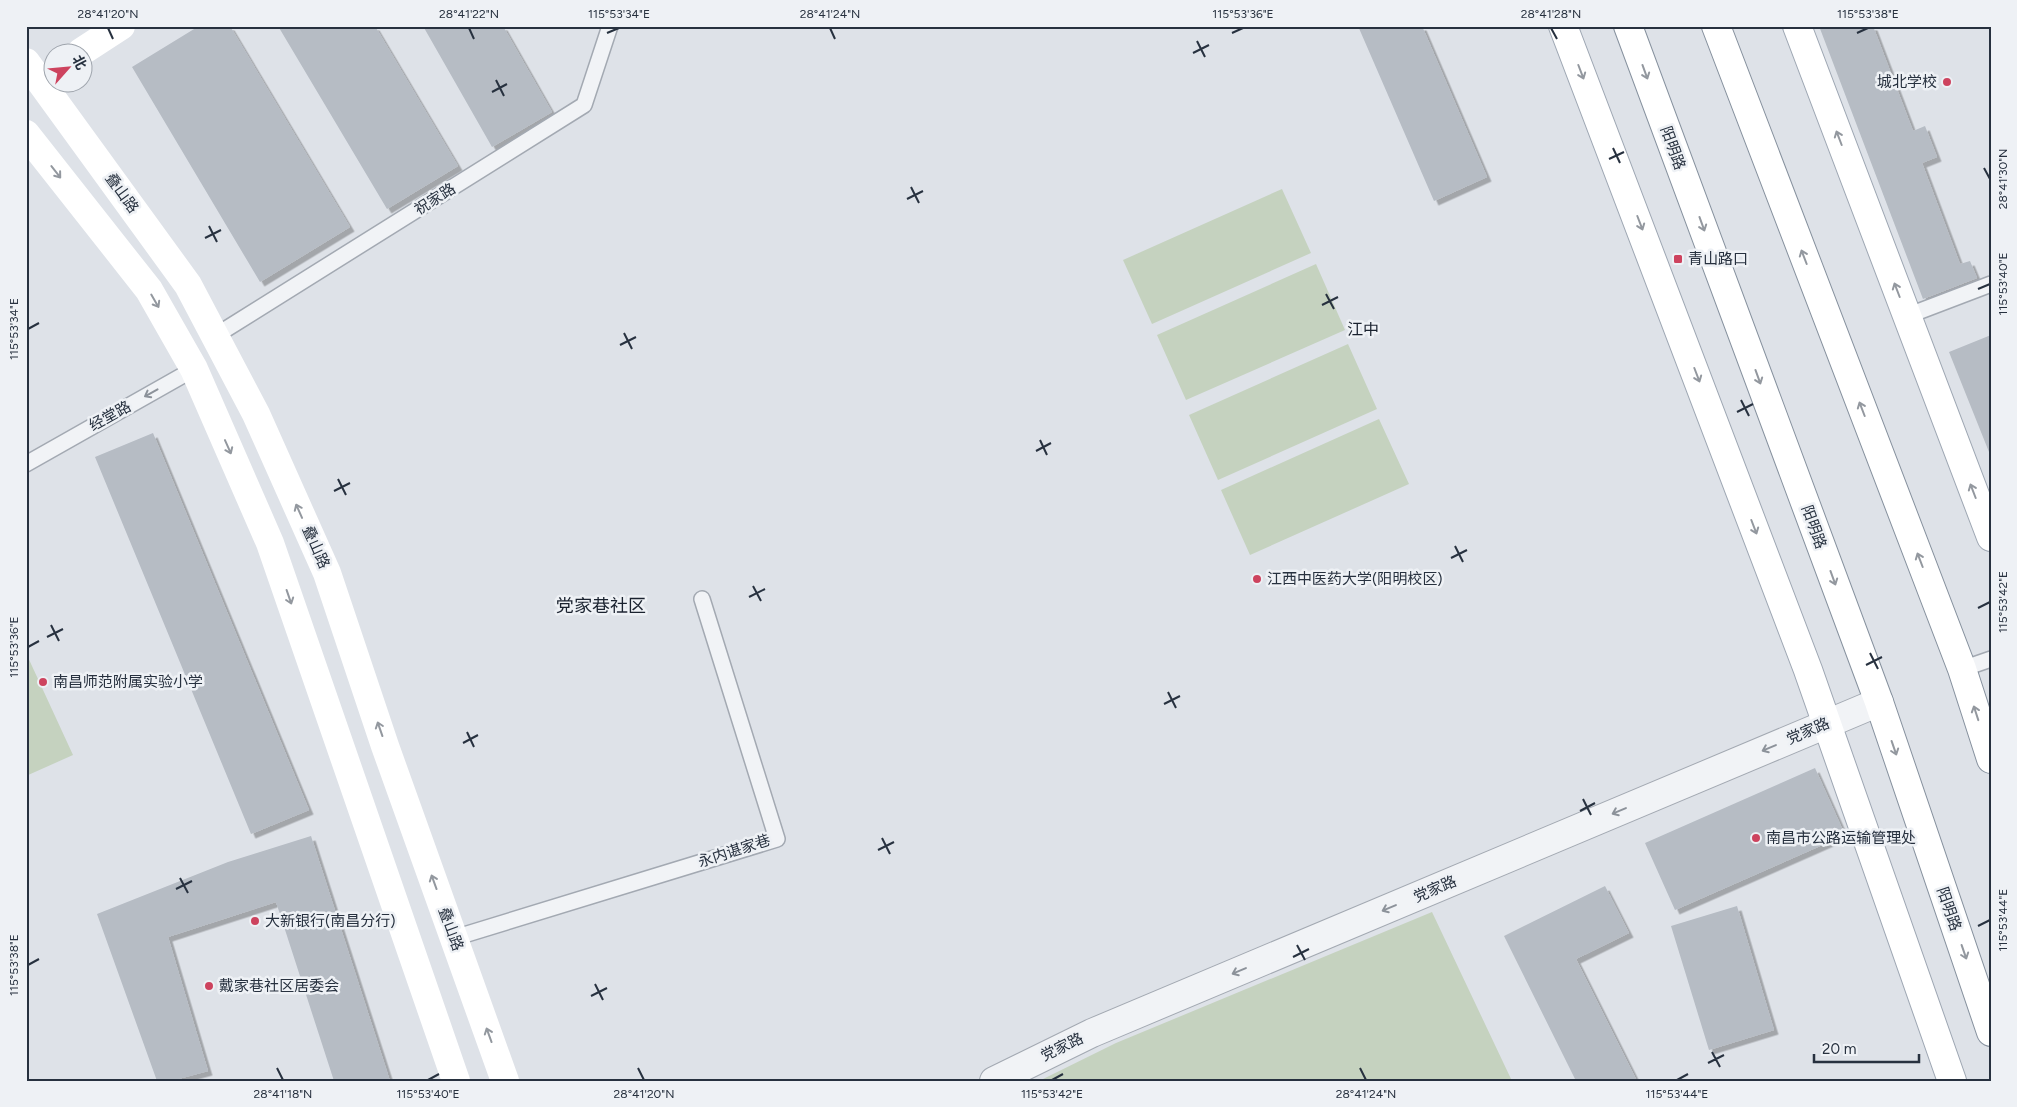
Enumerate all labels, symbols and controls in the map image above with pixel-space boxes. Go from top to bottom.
text: 28°41'20"N [78,7,138,21]
text: 28°41'22"N [439,7,499,21]
text: 115°53'34"E [588,7,650,21]
text: 28°41'24"N [800,7,860,21]
text: 115°53'36"E [1212,7,1274,21]
text: 28°41'28"N [1521,7,1581,21]
text: 115°53'38"E [1837,7,1899,21]
north arrow [42,42,92,92]
text: 北 [68,52,90,72]
one-way arrow [1577,64,1586,79]
one-way arrow [1641,64,1650,79]
place label: 城北学校 [1877,73,1937,91]
marker: 城北学校 [1941,76,1953,88]
street label: 阳明路 [1657,124,1689,172]
one-way arrow [1834,131,1843,146]
text: 28°41'30"N [1996,149,2010,209]
one-way arrow [51,166,62,179]
street label: 叠山路 [101,170,143,216]
street label: 祝家路 [411,179,459,219]
one-way arrow [1635,215,1645,230]
one-way arrow [1698,217,1707,232]
place label: 青山路口 [1688,250,1748,268]
one-way arrow [1799,250,1808,265]
text: 115°53'40"E [1996,252,2010,316]
marker: 青山路口 [1672,253,1684,265]
one-way arrow [1892,283,1901,298]
one-way arrow [150,294,160,309]
text: 115°53'34"E [7,298,21,360]
district label: 江中 [1347,320,1379,339]
one-way arrow [1693,367,1702,383]
one-way arrow [1754,368,1763,384]
one-way arrow [144,389,159,398]
street label: 经堂路 [86,397,134,435]
one-way arrow [1857,401,1866,417]
one-way arrow [223,439,233,454]
one-way arrow [1968,484,1977,499]
street label: 阳明路 [1798,503,1830,551]
one-way arrow [294,504,304,519]
one-way arrow [1750,519,1759,535]
street label: 叠山路 [299,523,333,571]
one-way arrow [1915,553,1924,568]
place label: 江西中医药大学(阳明校区) [1267,570,1443,588]
one-way arrow [1829,570,1838,585]
text: 115°53'42"E [1996,571,2010,633]
marker: 江西中医药大学(阳明校区) [1251,573,1263,585]
one-way arrow [284,589,294,605]
district label: 党家巷社区 [556,595,646,617]
text: 115°53'36"E [7,616,21,678]
place label: 南昌师范附属实验小学 [53,673,203,691]
marker: 南昌师范附属实验小学 [37,676,49,688]
one-way arrow [1971,706,1980,721]
street label: 党家路 [1784,714,1832,748]
one-way arrow [375,721,384,737]
one-way arrow [1890,740,1899,755]
one-way arrow [1762,744,1777,753]
one-way arrow [1612,807,1627,816]
place label: 南昌市公路运输管理处 [1766,829,1916,847]
street label: 永内谌家巷 [696,831,772,871]
marker: 南昌市公路运输管理处 [1750,832,1762,844]
street label: 党家路 [1411,872,1459,906]
one-way arrow [429,875,438,890]
street label: 阳明路 [1933,885,1965,933]
text: 115°53'44"E [1996,889,2010,951]
one-way arrow [1382,904,1397,913]
street label: 叠山路 [435,905,467,953]
place label: 大新银行(南昌分行) [265,912,396,930]
marker: 大新银行(南昌分行) [249,915,261,927]
text: 115°53'38"E [7,934,21,996]
one-way arrow [1959,943,1969,959]
one-way arrow [1232,967,1247,976]
place label: 戴家巷社区居委会 [219,977,339,995]
marker: 戴家巷社区居委会 [203,980,215,992]
one-way arrow [484,1028,493,1043]
street label: 党家路 [1038,1029,1086,1065]
scale bar [1814,1032,1920,1064]
text: 20 m [1822,1040,1856,1058]
text: 28°41'18"N [254,1087,312,1101]
text: 115°53'40"E [396,1087,460,1101]
text: 28°41'20"N [614,1087,674,1101]
text: 115°53'42"E [1021,1087,1083,1101]
text: 28°41'24"N [1336,1087,1396,1101]
text: 115°53'44"E [1646,1087,1708,1101]

